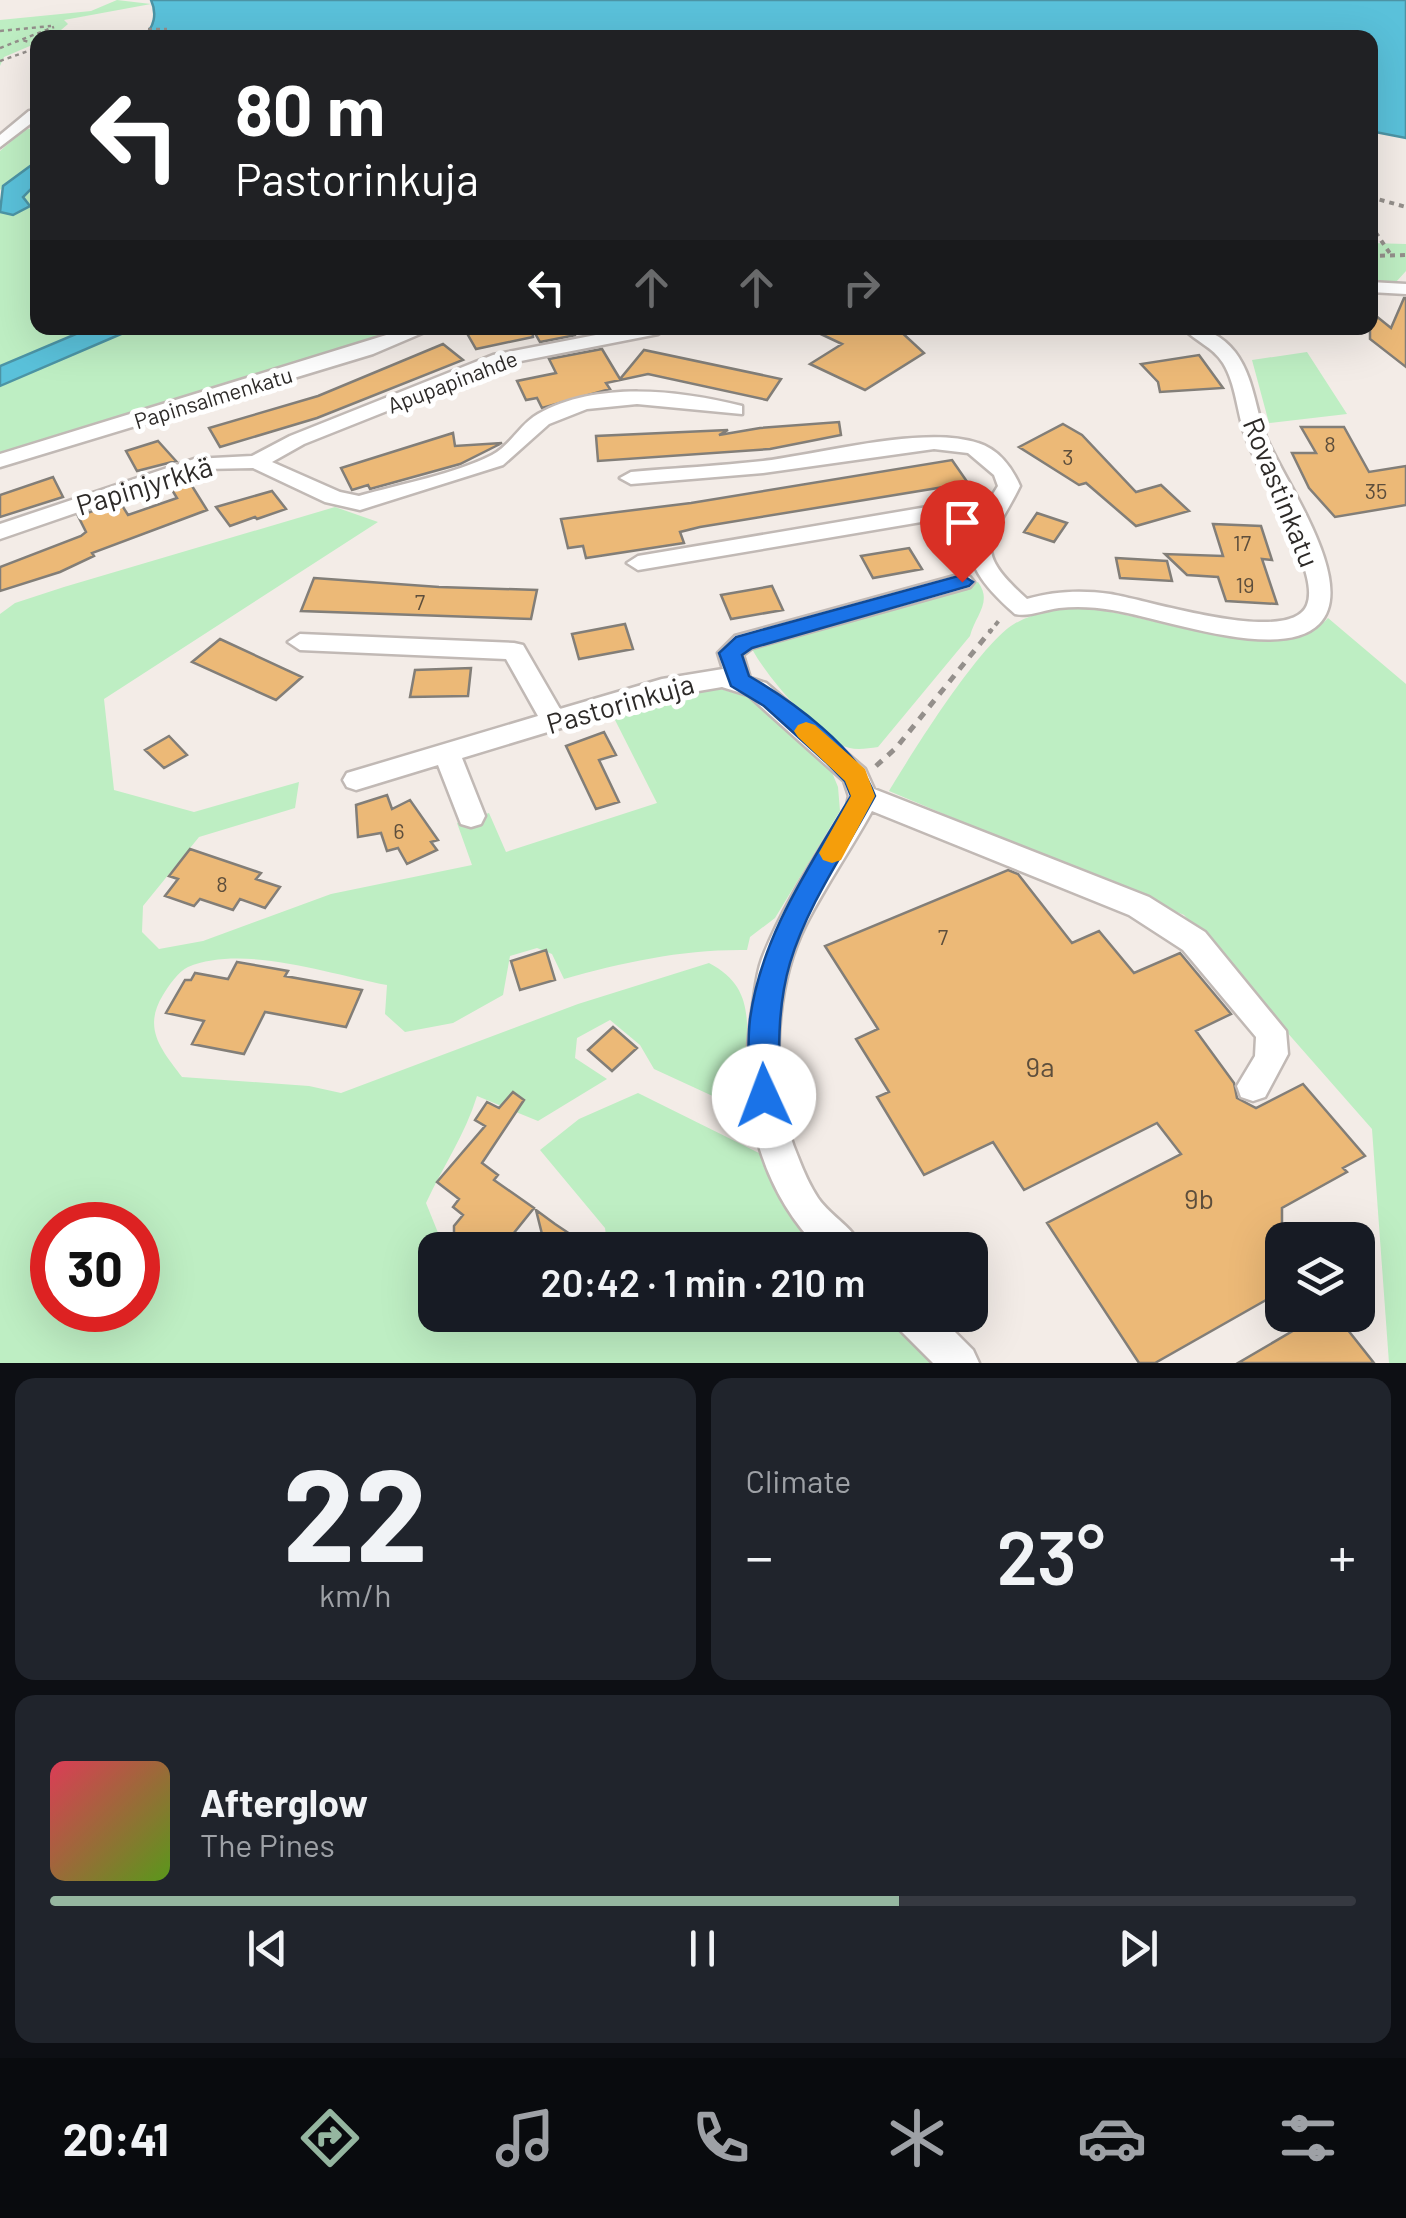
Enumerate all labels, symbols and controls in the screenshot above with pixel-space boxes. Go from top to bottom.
text: 80 m [235,66,385,150]
icon: left [70,70,200,200]
text: Pastorinkuja [235,151,479,205]
icon: left [519,260,574,315]
icon: ahead [624,260,679,315]
icon: ahead [729,260,784,315]
icon: right [834,260,889,315]
street label: Apupapinahde [383,344,521,418]
street label: Papinsalmenkatu [131,361,295,433]
street label: Rovastinkatu [1237,412,1327,572]
house number: 8 [1324,430,1336,456]
house number: 3 [1062,443,1074,469]
street label: Papinjyrkkä [72,448,216,522]
house number: 35 [1365,477,1387,503]
pin [920,480,1005,583]
icon: arrive [935,495,990,550]
house number: 17 [1233,529,1251,555]
house number: 19 [1235,571,1255,597]
house number: 7 [415,588,425,614]
street label: Pastorinkuja [542,666,698,740]
house number: 6 [393,817,405,843]
house number: 8 [216,870,228,896]
house number: 7 [938,923,948,949]
position arrow [712,1044,816,1148]
house number: 9a [1026,1049,1054,1083]
house number: 9b [1184,1181,1214,1215]
speed limit sign: 30 [30,1202,160,1332]
map controls [1265,1222,1375,1332]
button: layers [1265,1222,1375,1332]
text: 20:42 · 1 min · 210 m [541,1259,865,1305]
text: 22 [282,1432,428,1588]
text: Climate [746,1461,851,1499]
text: 23° [996,1510,1105,1600]
text: − [746,1522,773,1588]
text: + [1328,1522,1356,1588]
text: km/h [319,1575,391,1613]
text: Afterglow [200,1779,368,1825]
text: The Pines [200,1825,335,1863]
icon: previous [240,1921,295,1976]
icon: pause [675,1921,730,1976]
icon: next [1111,1921,1166,1976]
icon: directions [295,2103,365,2173]
icon: music [490,2103,560,2173]
icon: phone [686,2103,756,2173]
icon: climate [882,2103,952,2173]
icon: car [1077,2103,1147,2173]
icon: filters [1273,2103,1343,2173]
text: 20:41 [63,2111,169,2165]

